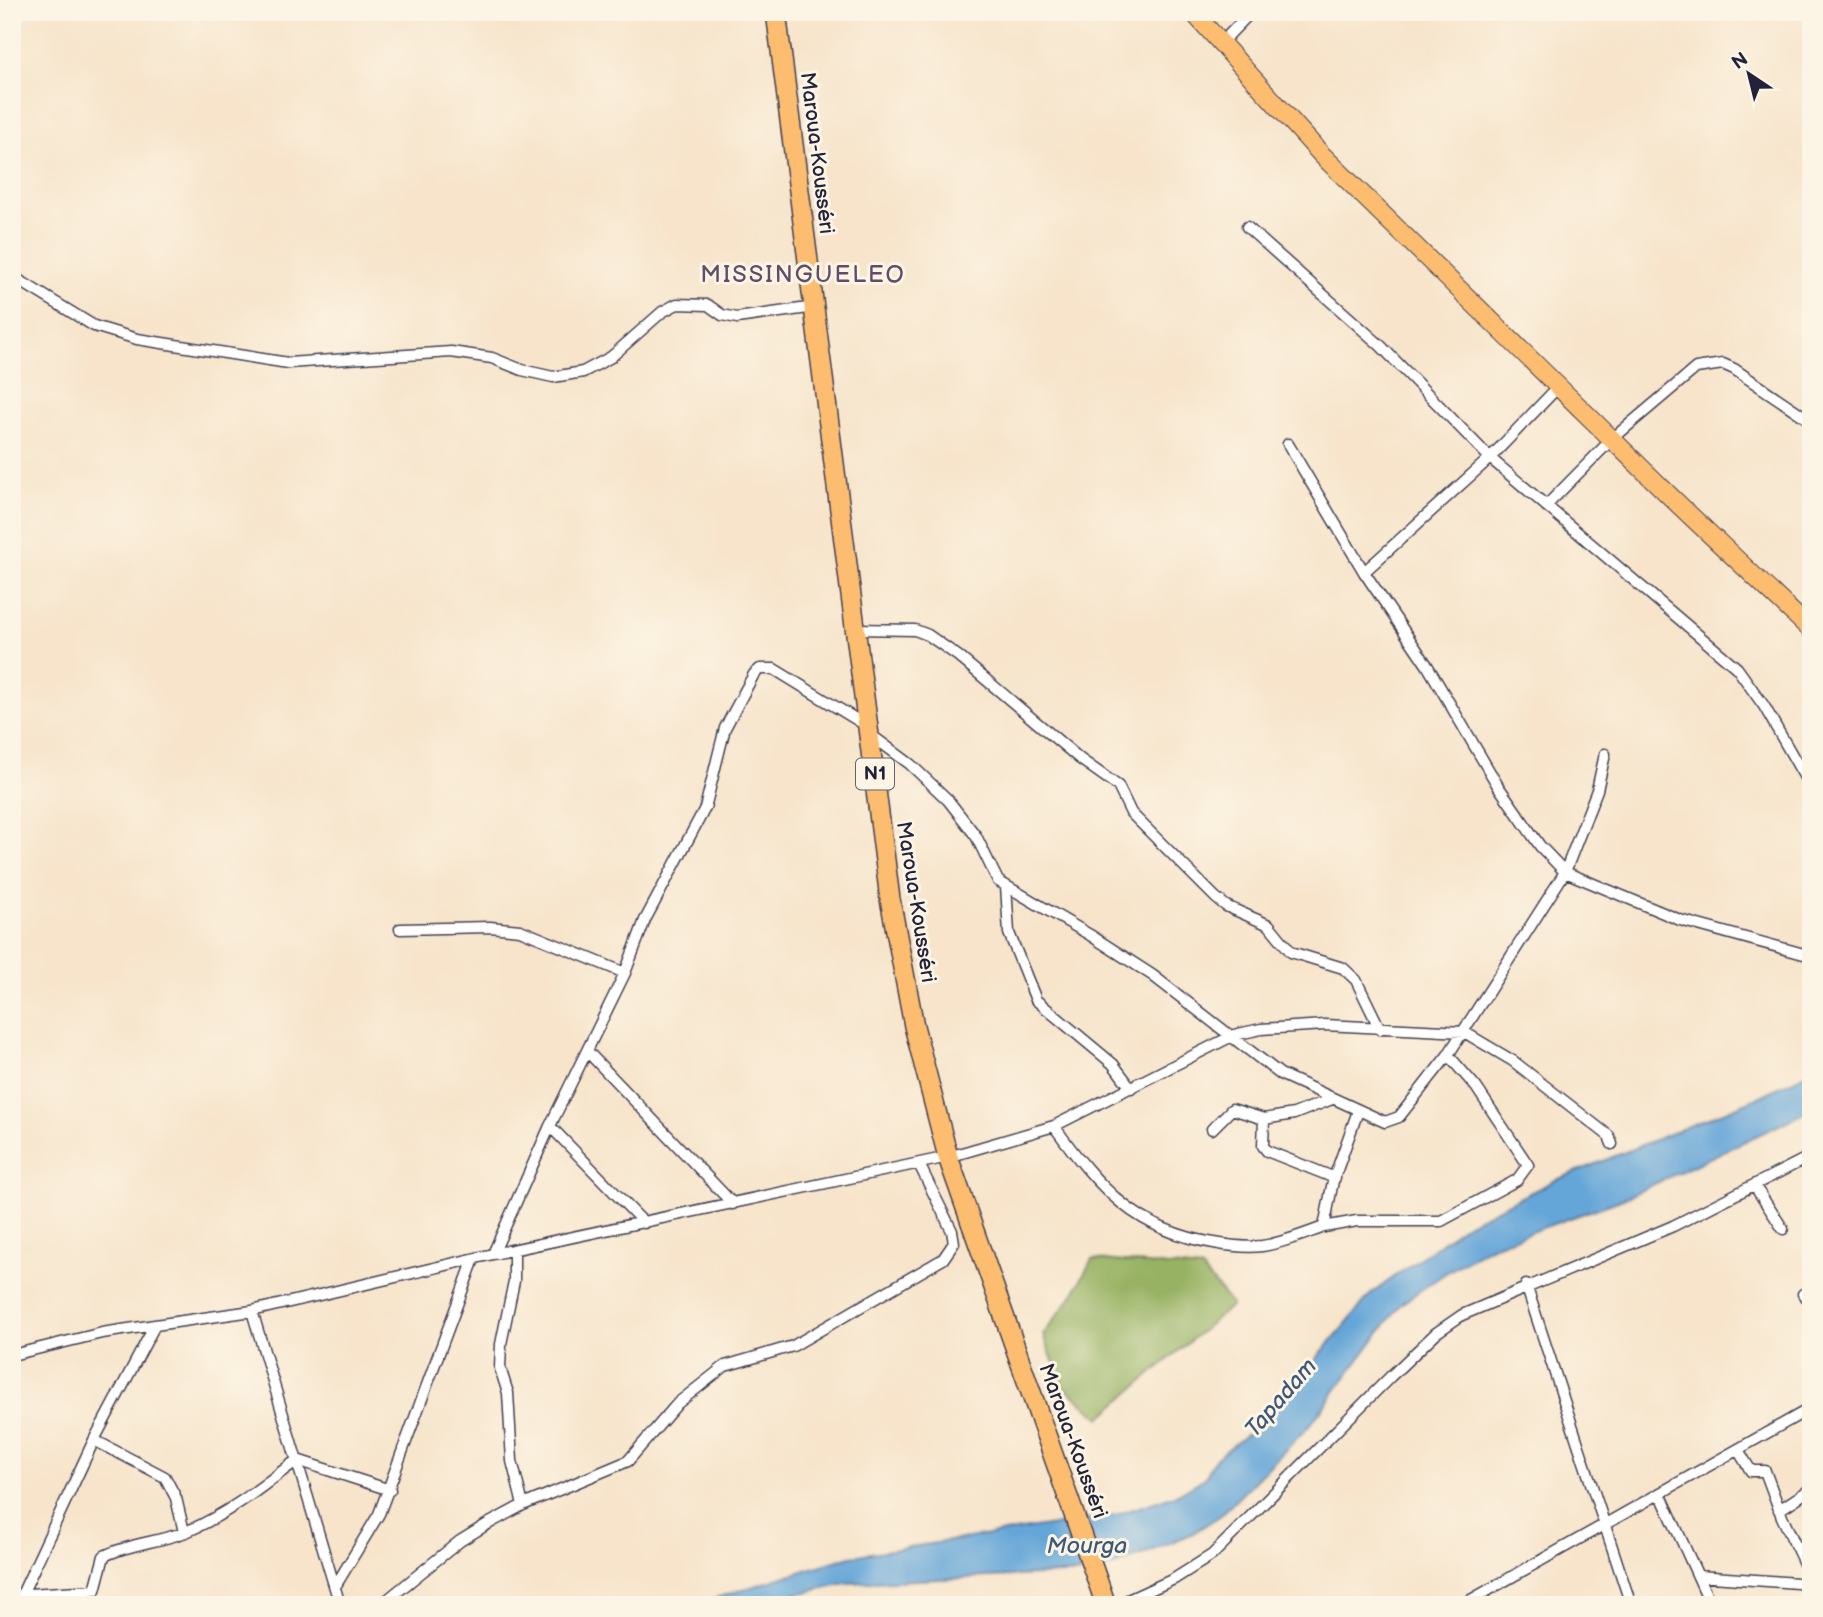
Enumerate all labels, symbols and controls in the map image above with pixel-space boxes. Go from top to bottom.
north arrow [1714,38,1784,108]
text: N [1728,48,1753,75]
street label: Maroua-Kousséri [795,71,839,235]
district label: MISSINGUELEO [700,260,906,289]
road number: N1 [856,758,894,790]
street label: Maroua-Kousséri [891,820,941,984]
water label: Tapadam [1239,1353,1323,1443]
street label: Maroua-Kousséri [1033,1360,1113,1522]
water label: Mourga [1047,1532,1127,1560]

